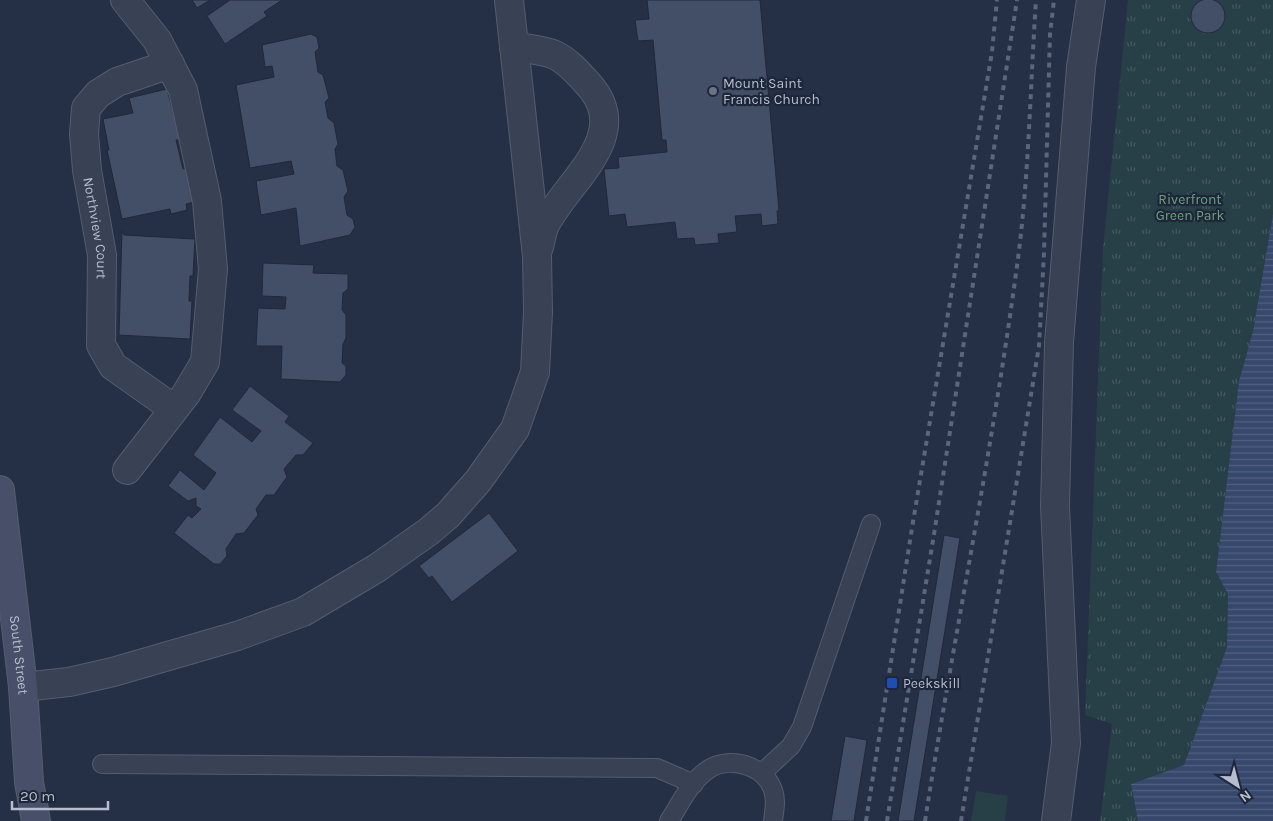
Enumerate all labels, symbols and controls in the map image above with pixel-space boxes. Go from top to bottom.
place label: Mount Saint Francis Church [723,75,820,108]
marker: Mount Saint Francis Church [707,85,719,97]
street label: Northview Court [79,176,110,279]
park label: Riverfront Green Park [1156,191,1224,224]
street label: South Street [6,614,31,695]
place label: Peekskill [903,675,960,692]
marker: Peekskill [885,676,899,690]
north arrow [1213,761,1263,811]
scale bar [12,778,109,810]
text: N [1236,786,1254,806]
text: 20 m [20,787,55,805]

